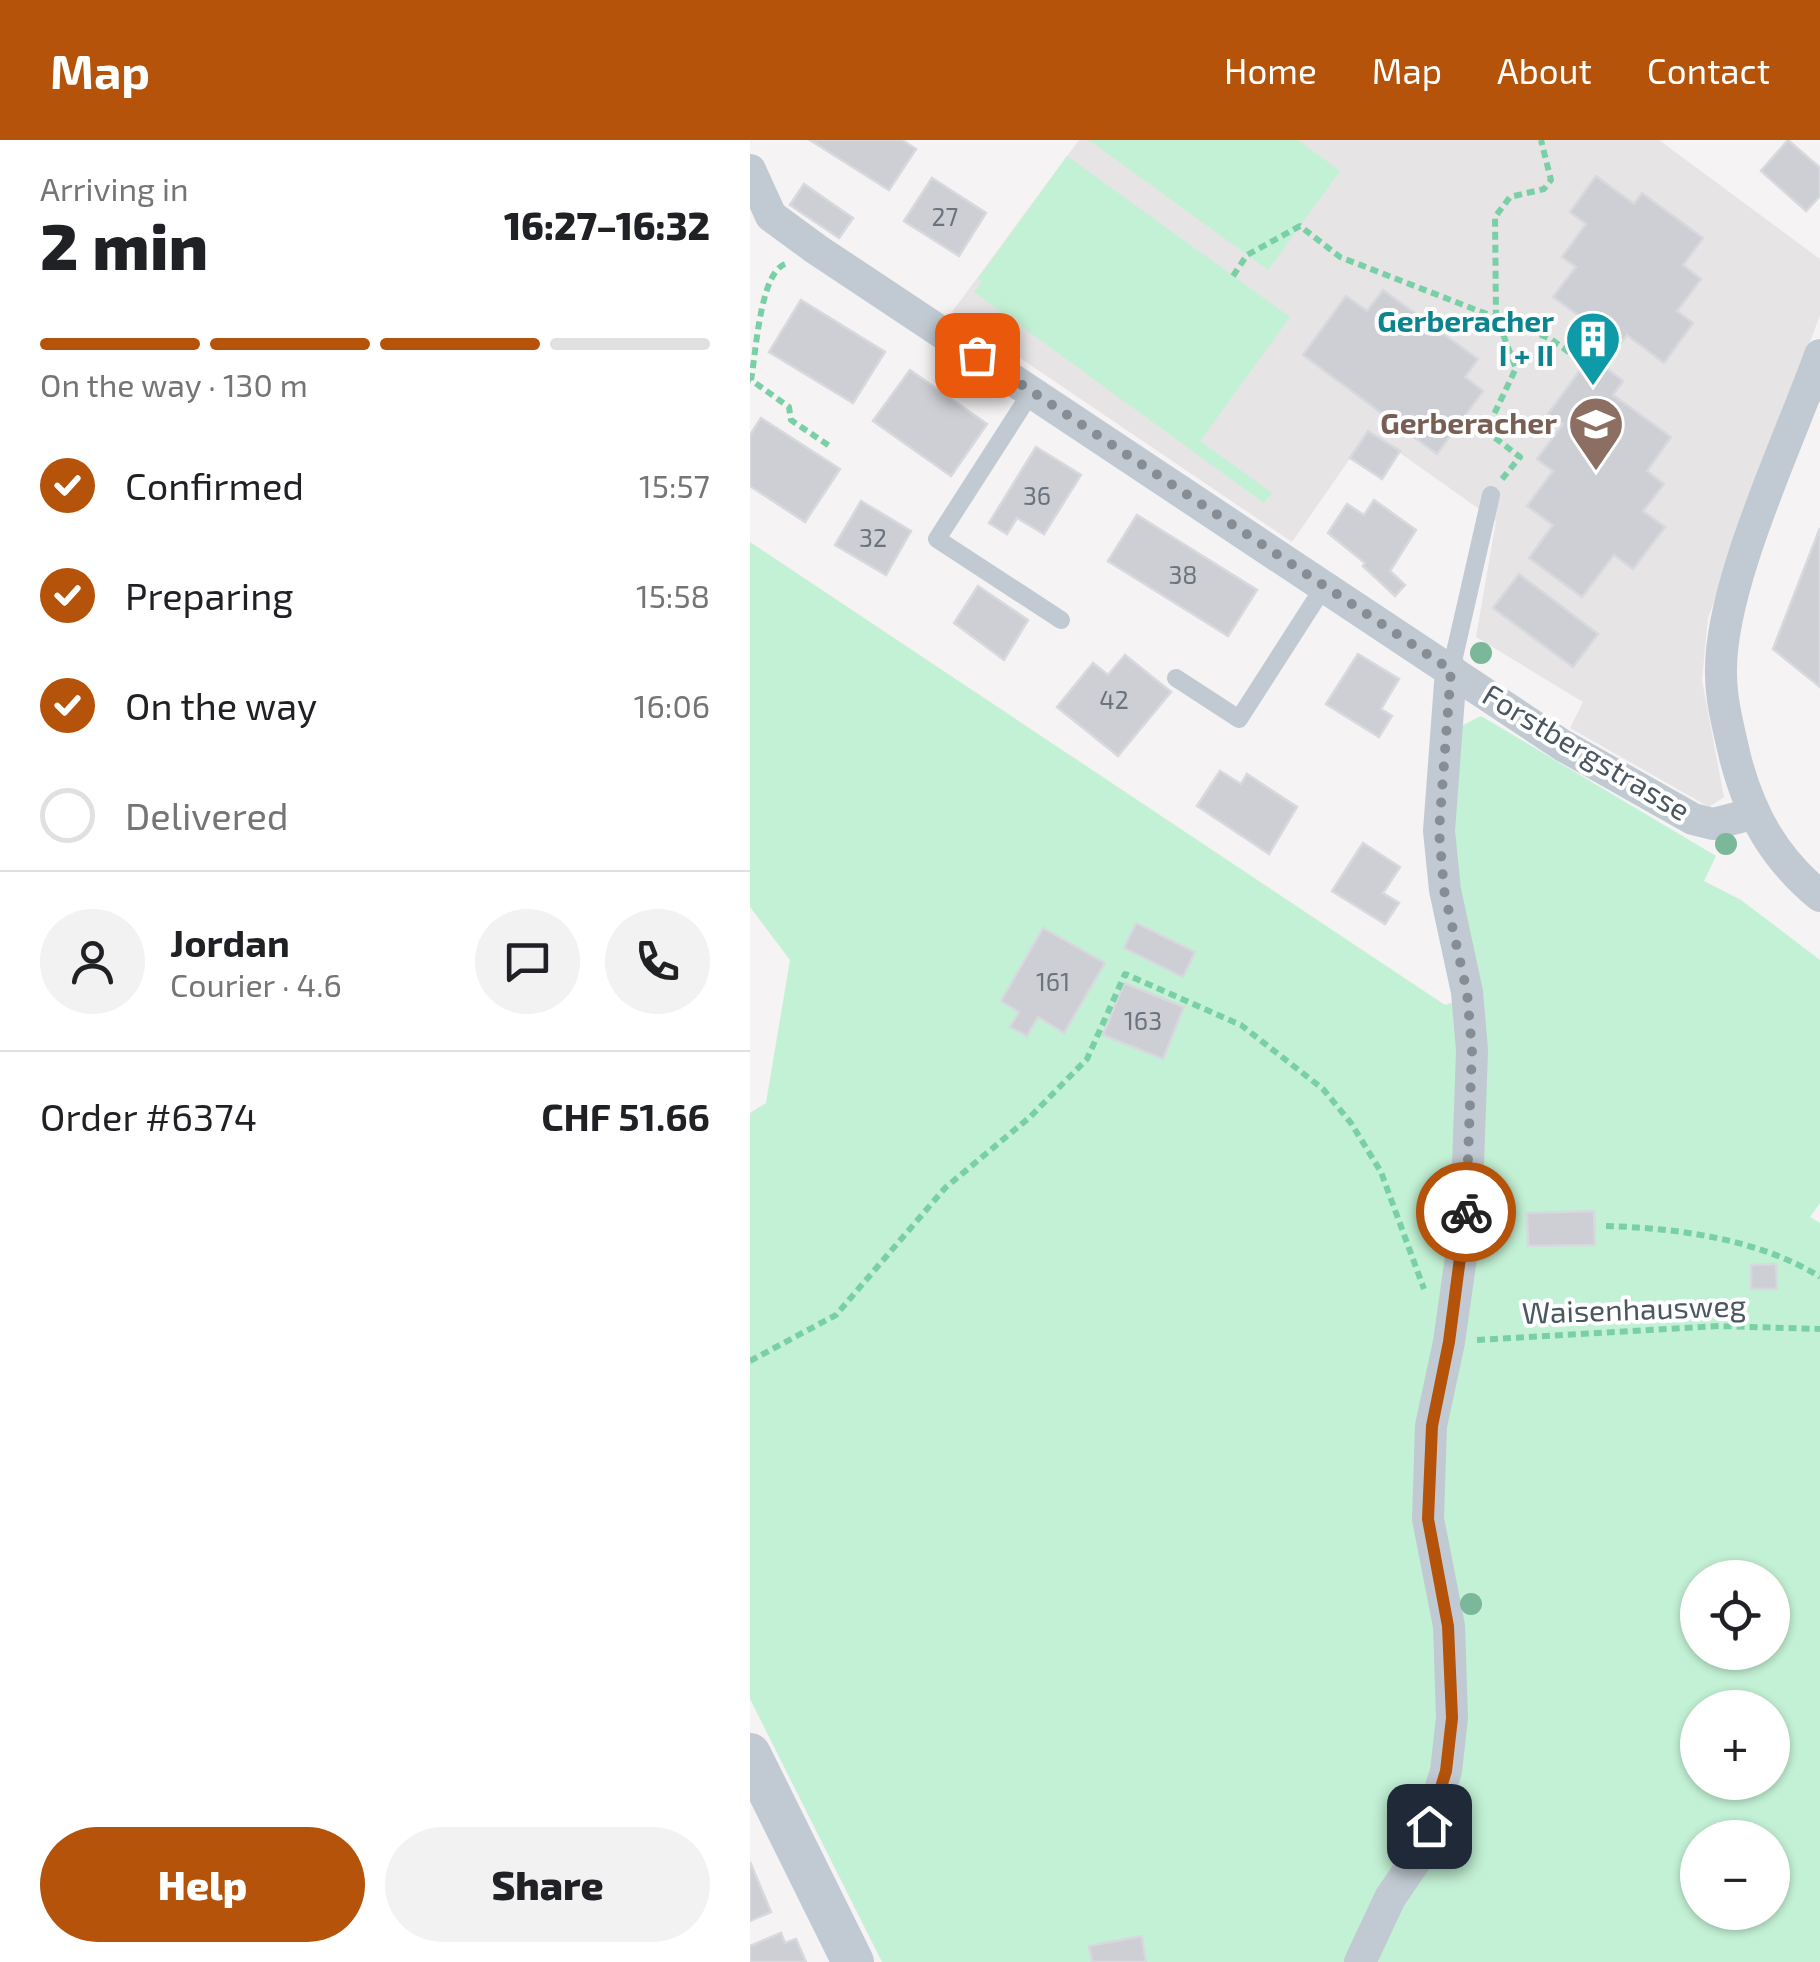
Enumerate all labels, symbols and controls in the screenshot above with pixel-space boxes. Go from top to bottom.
text: Map [50,41,150,99]
text: Home [1224,49,1317,91]
text: Map [1372,49,1442,91]
text: About [1497,49,1592,91]
text: Contact [1647,49,1770,91]
text: Arriving in [40,169,189,207]
house number: 27 [932,201,959,231]
text: 16:27–16:32 [504,202,710,248]
text: 2 min [40,205,208,283]
place label: Gerberacher I + II [1377,302,1554,372]
building icon: Gerberacher I + II [1563,309,1623,388]
pin [935,313,1020,398]
icon: bag [950,328,1005,383]
text: On the way · 130 m [40,365,308,403]
school or university icon: Gerberacher [1566,394,1626,473]
place label: Gerberacher [1380,404,1557,440]
icon: check [40,458,95,513]
text: Confirmed [125,462,304,508]
text: 15:57 [639,466,710,504]
house number: 36 [1023,480,1051,510]
house number: 32 [859,522,887,552]
house number: 38 [1168,559,1198,589]
icon: check [40,568,95,623]
text: Preparing [125,572,293,618]
text: 15:58 [636,576,710,614]
street label: Forstbergstrasse [1477,675,1697,827]
icon: check [40,678,95,733]
text: On the way [125,682,317,728]
house number: 42 [1099,684,1129,714]
text: 16:06 [634,686,710,724]
text: Delivered [125,792,289,838]
button: person [40,909,145,1014]
button: chat [475,909,580,1014]
button: phone [605,909,710,1014]
text: Jordan [170,919,290,965]
text: Courier · 4.6 [170,965,342,1003]
house number: 161 [1036,966,1070,996]
house number: 163 [1124,1005,1162,1035]
text: Order #6374 [40,1093,257,1139]
text: CHF 51.66 [541,1093,710,1139]
courier [1416,1162,1516,1262]
icon: bike [1439,1185,1494,1240]
street label: Waisenhausweg [1521,1286,1747,1330]
map controls [1680,1560,1790,1930]
button: locate [1680,1560,1790,1670]
button: + [1680,1690,1790,1800]
pin [1387,1784,1472,1869]
icon: home [1402,1799,1457,1854]
button: − [1680,1820,1790,1930]
button: Help [40,1827,365,1942]
button: Share [385,1827,710,1942]

